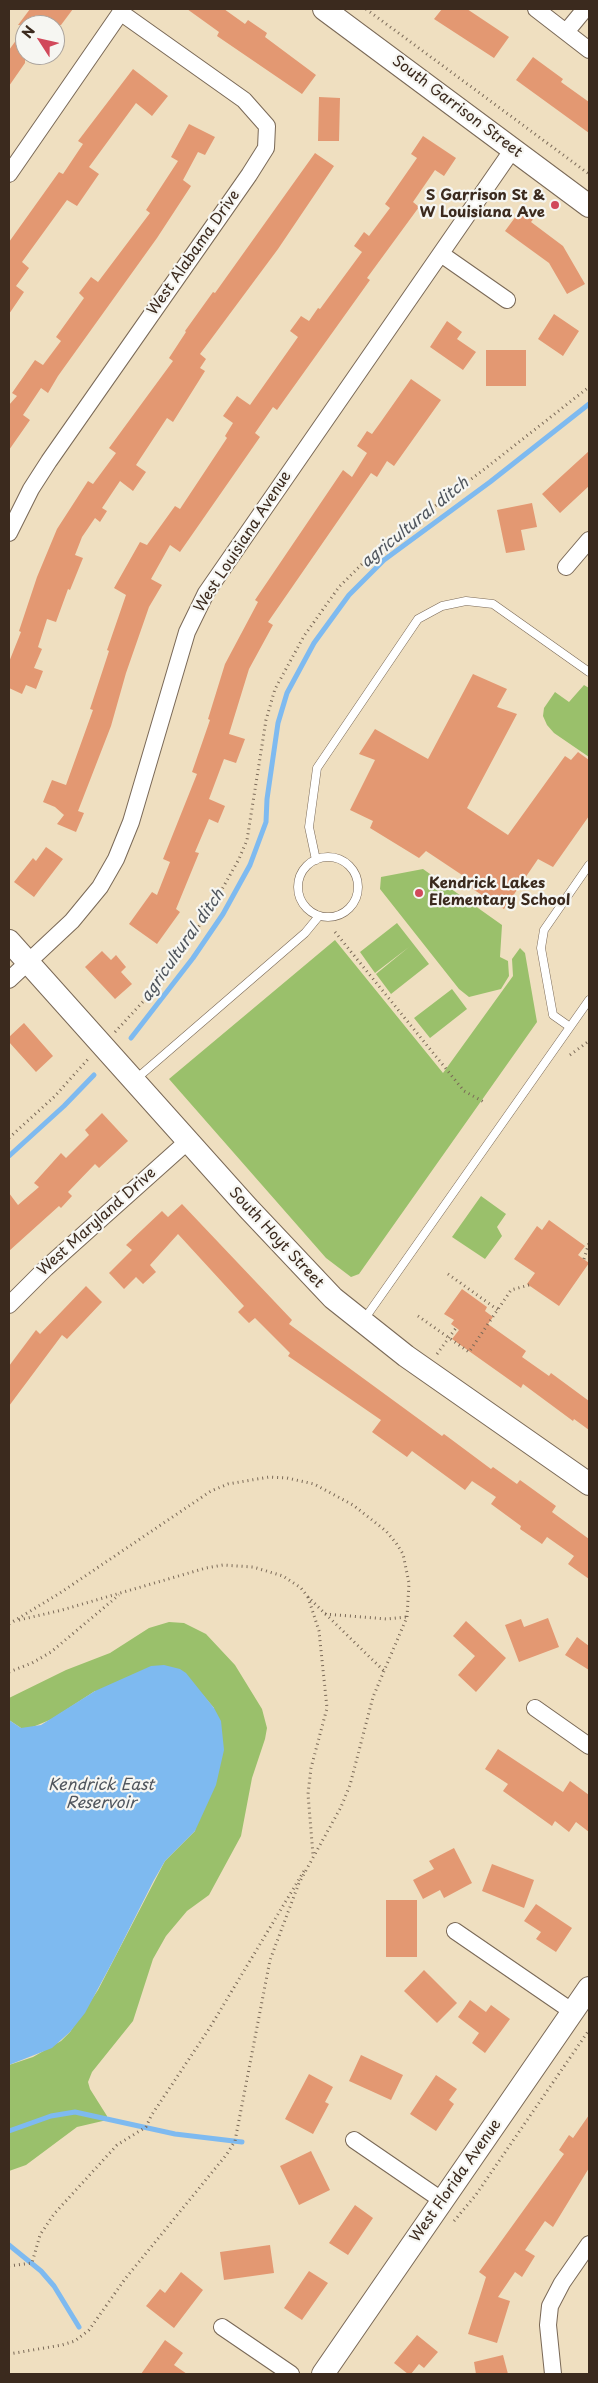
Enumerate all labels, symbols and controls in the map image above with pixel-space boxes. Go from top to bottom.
north arrow [15,15,65,65]
text: N [16,21,40,42]
street label: South Garrison Street [388,52,526,162]
street label: West Alabama Drive [144,187,244,319]
place label: S Garrison St & W Louisiana Ave [419,187,545,222]
marker: S Garrison St & W Louisiana Ave [549,199,561,211]
street label: West Louisiana Avenue [191,468,295,616]
water label: agricultural ditch [357,474,473,572]
place label: Kendrick Lakes Elementary School [429,875,570,910]
water label: agricultural ditch [137,886,229,1006]
marker: Kendrick Lakes Elementary School [413,887,425,899]
street label: West Maryland Drive [34,1164,160,1280]
street label: South Hoyt Street [225,1184,327,1292]
water label: Kendrick East Reservoir [48,1776,154,1814]
street label: West Florida Avenue [407,2116,505,2246]

